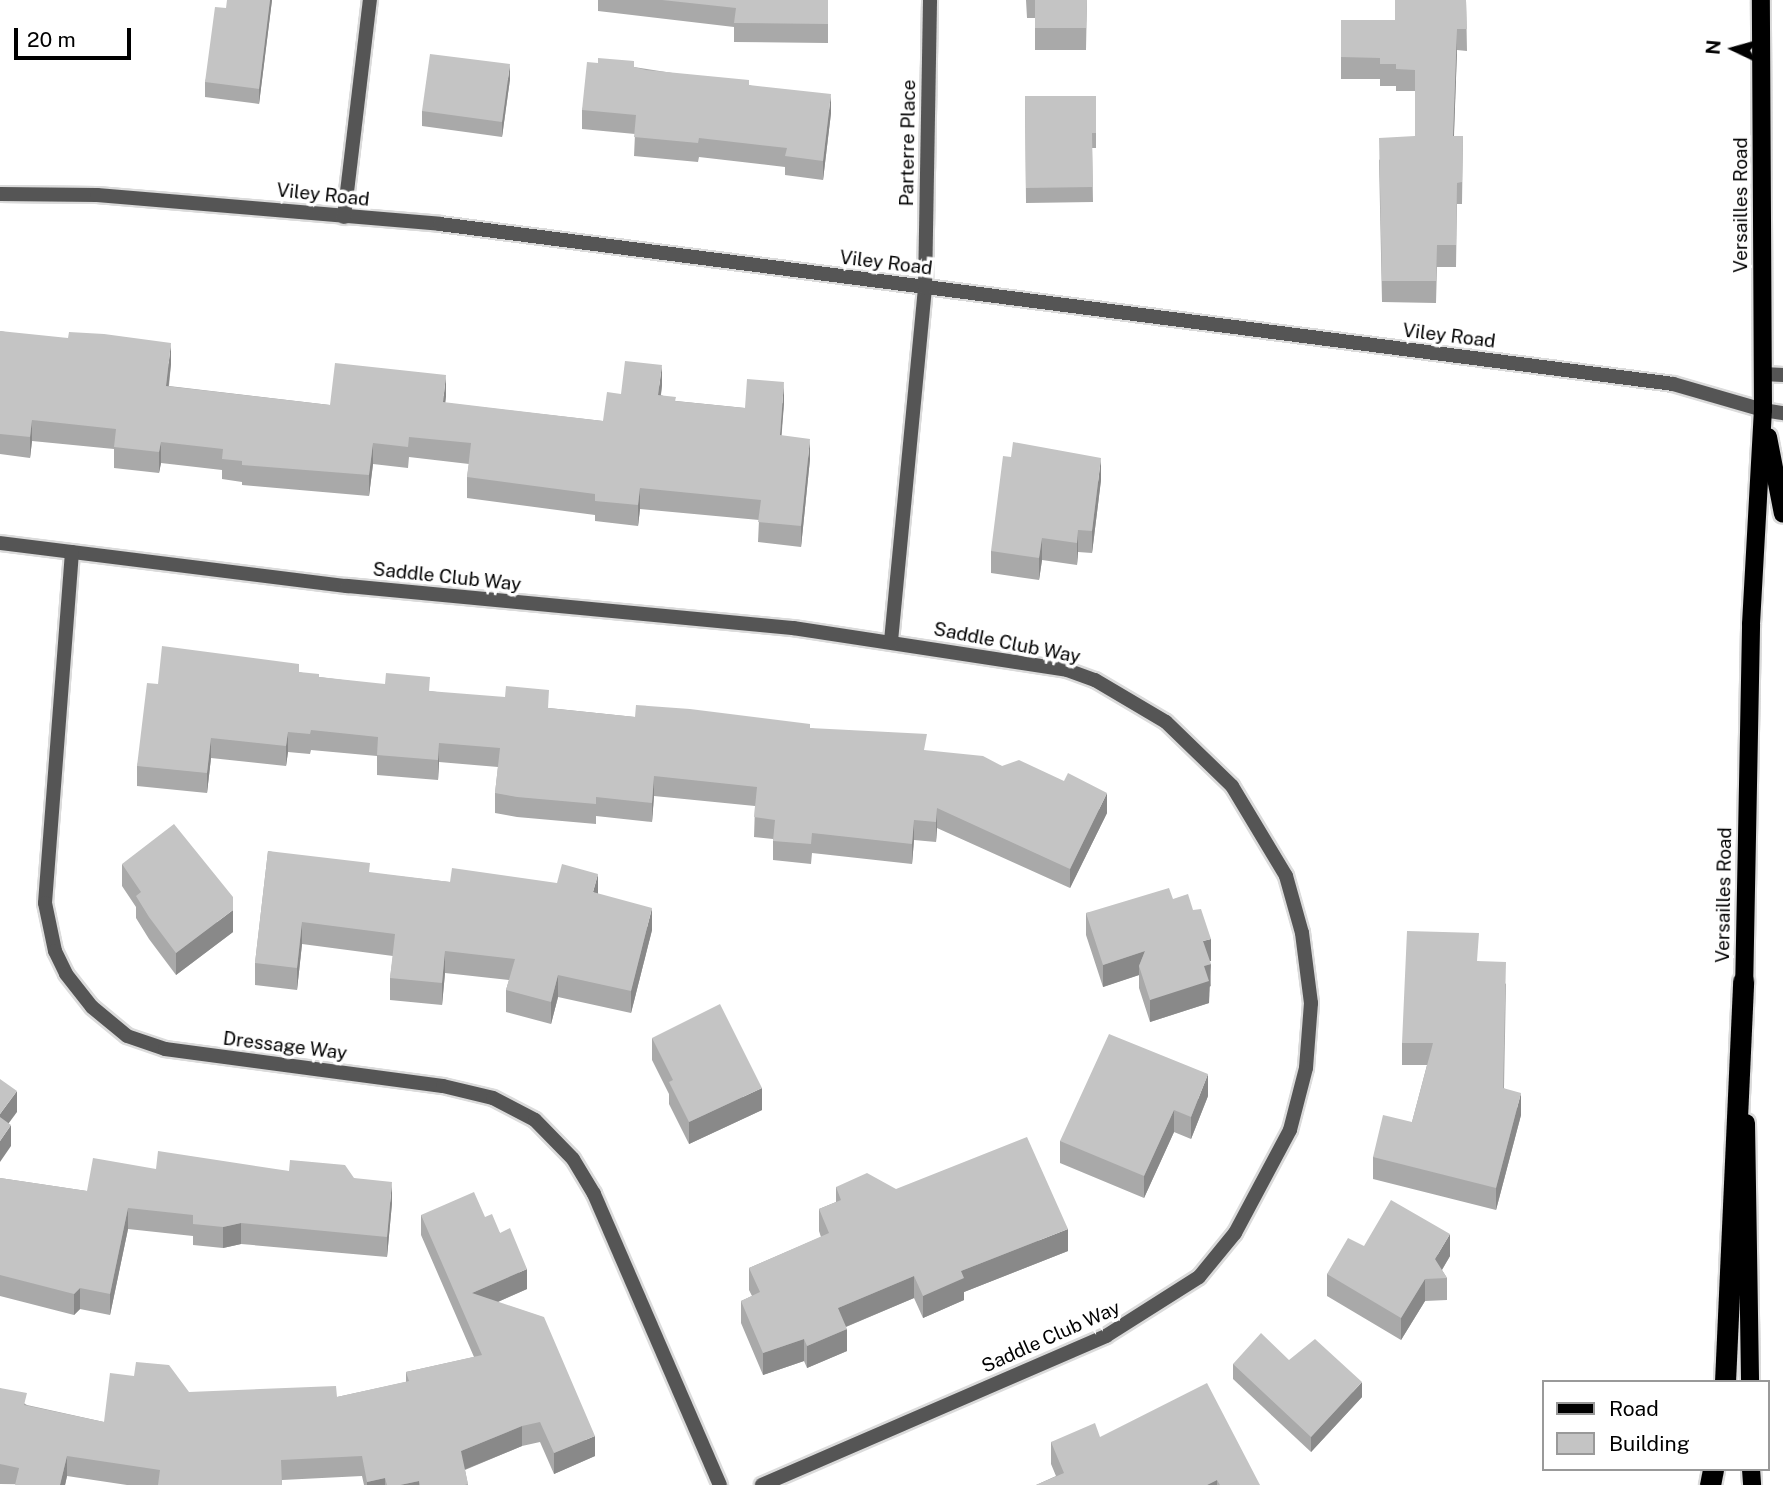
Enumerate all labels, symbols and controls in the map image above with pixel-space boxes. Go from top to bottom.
scale bar [18,14,135,58]
north arrow [1699,14,1769,84]
text: 20 m [27,27,76,52]
text: N [1701,39,1725,56]
street label: Parterre Place [895,79,921,207]
street label: Versailles Road [1730,137,1752,273]
street label: Viley Road [275,179,371,211]
street label: Viley Road [838,246,934,280]
street label: Viley Road [1401,319,1497,353]
street label: Saddle Club Way [371,558,523,596]
street label: Saddle Club Way [931,618,1083,668]
street label: Versailles Road [1711,827,1737,963]
street label: Dressage Way [221,1027,349,1065]
street label: Saddle Club Way [978,1296,1124,1378]
legend [1542,1380,1769,1471]
text: Road [1609,1396,1659,1421]
text: Building [1609,1431,1690,1456]

